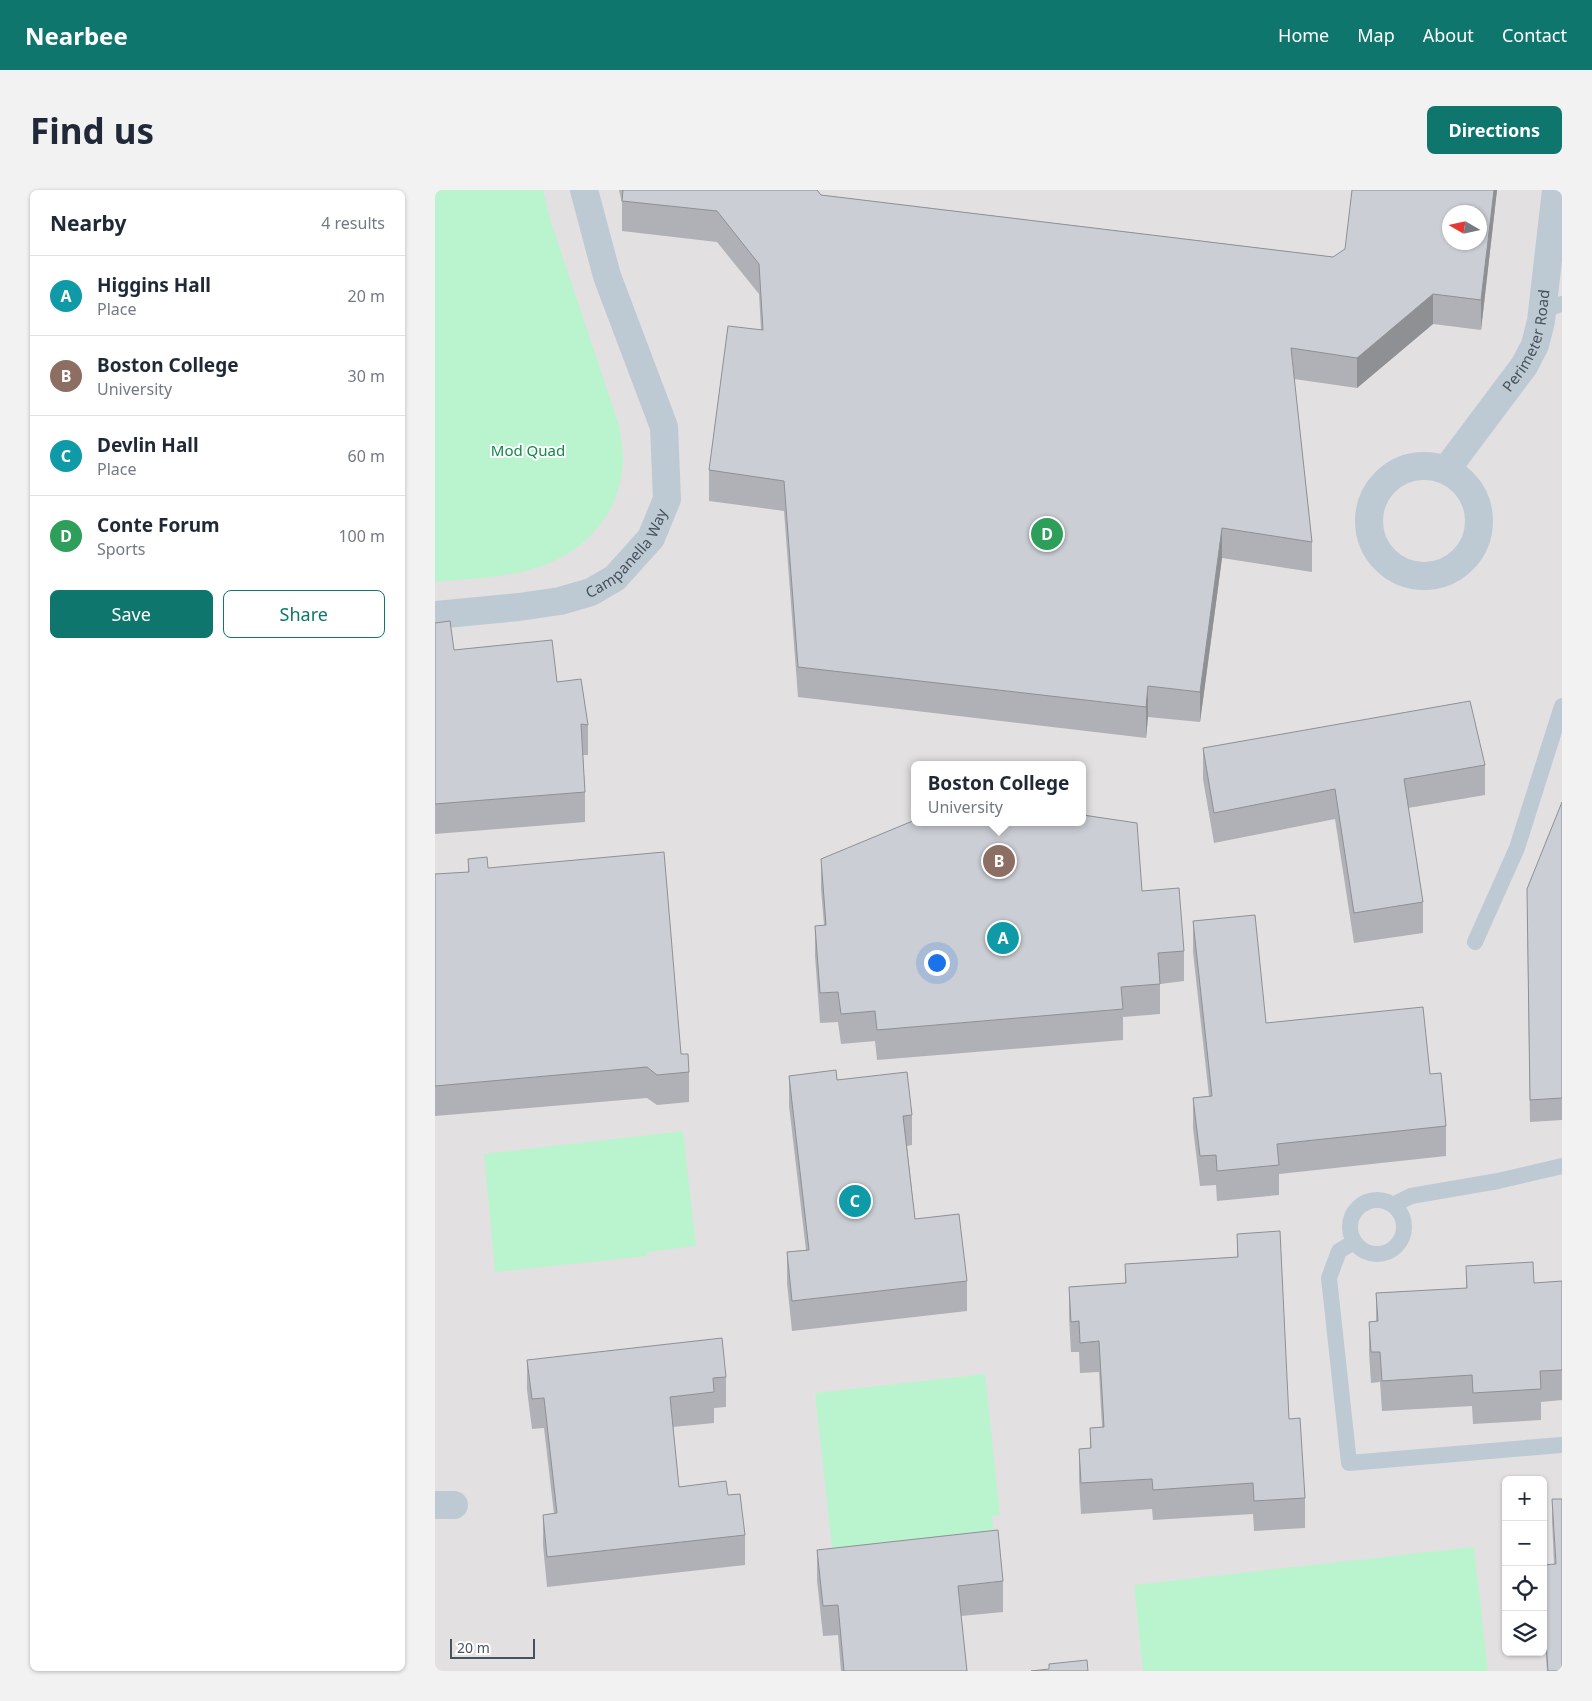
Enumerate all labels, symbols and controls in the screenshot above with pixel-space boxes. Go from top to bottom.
text: Nearbee [25,19,128,52]
text: Home [1278,23,1329,47]
text: Map [1357,23,1395,47]
text: About [1423,23,1474,47]
text: Contact [1502,23,1567,47]
button: Directions [1427,106,1562,154]
text: Find us [30,107,154,154]
north arrow [1442,205,1487,250]
text: Nearby [50,209,126,237]
text: 4 results [321,212,385,234]
text: Higgins Hall [97,272,211,298]
text: A [60,285,72,307]
text: 20 m [348,285,385,307]
street label: Perimeter Road [1497,288,1554,395]
text: Place [97,298,137,320]
text: Boston College [97,352,239,378]
text: B [61,365,71,387]
text: 30 m [348,365,385,387]
text: University [97,378,172,400]
text: Devlin Hall [97,432,199,458]
park label: Mod Quad [491,440,565,460]
text: C [61,445,71,467]
text: 60 m [348,445,385,467]
text: Place [97,458,137,480]
street label: Campanella Way [581,505,671,602]
text: Conte Forum [97,512,220,538]
pin: D [1031,515,1063,553]
text: D [60,525,72,547]
text: 100 m [338,525,385,547]
text: Sports [97,538,145,560]
button: Save [50,590,213,638]
button: Share [223,590,385,638]
popup [911,761,1086,826]
text: Boston College [928,770,1069,796]
text: University [928,796,1003,818]
pin: B [983,842,1015,880]
pin: A [987,919,1019,957]
your location [924,950,950,976]
pin: C [839,1182,871,1220]
map controls [1502,1476,1547,1656]
button: + [1502,1476,1547,1521]
button: − [1502,1521,1547,1566]
button: locate [1502,1566,1547,1611]
button: layers [1502,1611,1547,1656]
scale bar [450,1636,535,1659]
text: 20 m [457,1638,490,1657]

